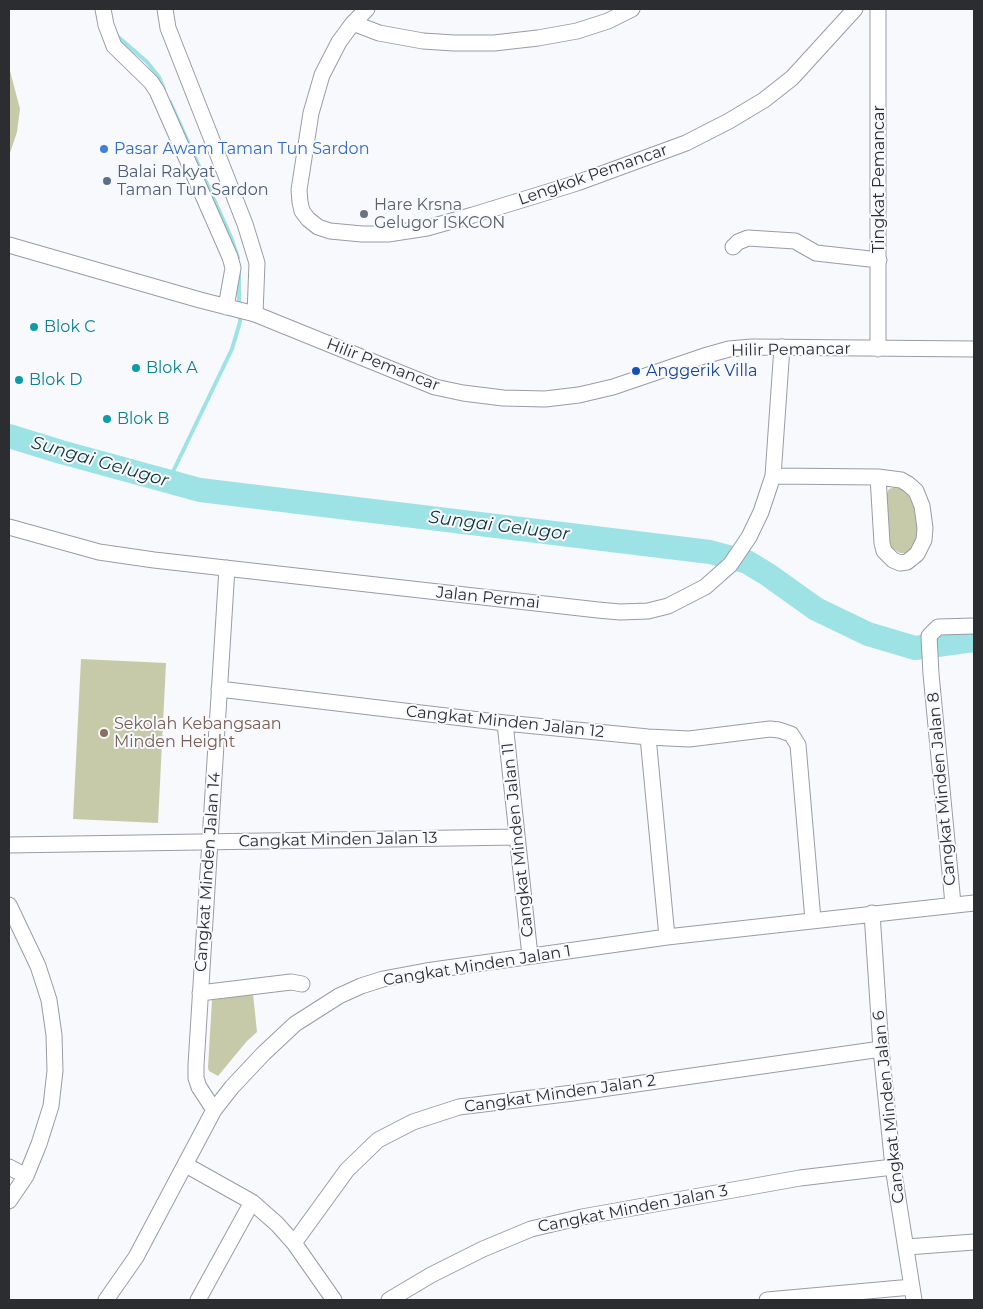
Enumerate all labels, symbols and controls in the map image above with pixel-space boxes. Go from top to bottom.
street label: Tingkat Pemancar [869,105,889,253]
place label: Pasar Awam Taman Tun Sardon [114,139,369,159]
street label: Lengkok Pemancar [516,140,670,210]
marker: Pasar Awam Taman Tun Sardon [98,143,110,155]
place label: Balai Rakyat Taman Tun Sardon [117,162,268,200]
marker: Balai Rakyat Taman Tun Sardon [101,175,113,187]
place label: Hare Krsna Gelugor ISKCON [374,195,505,233]
marker: Hare Krsna Gelugor ISKCON [358,208,370,220]
place label: Blok C [44,317,96,337]
marker: Blok C [28,321,40,333]
street label: Hilir Pemancar [324,335,442,395]
street label: Hilir Pemancar [731,339,851,361]
place label: Blok A [146,358,198,378]
place label: Anggerik Villa [646,361,757,381]
marker: Blok A [130,362,142,374]
marker: Anggerik Villa [630,365,642,377]
place label: Blok D [29,370,82,390]
marker: Blok D [13,374,25,386]
place label: Blok B [117,409,169,429]
marker: Blok B [101,413,113,425]
water label: Sungai Gelugor [29,432,171,492]
water label: Sungai Gelugor [427,507,571,545]
street label: Jalan Permai [435,583,541,613]
street label: Cangkat Minden Jalan 8 [924,691,960,887]
street label: Cangkat Minden Jalan 12 [405,702,605,742]
place label: Sekolah Kebangsaan Minden Height [114,714,282,752]
marker: Sekolah Kebangsaan Minden Height [98,727,110,739]
street label: Cangkat Minden Jalan 11 [498,742,538,938]
street label: Cangkat Minden Jalan 14 [191,771,225,973]
street label: Cangkat Minden Jalan 13 [238,829,438,851]
street label: Cangkat Minden Jalan 1 [382,942,572,990]
street label: Cangkat Minden Jalan 6 [869,1010,909,1204]
street label: Cangkat Minden Jalan 2 [463,1071,657,1117]
street label: Cangkat Minden Jalan 3 [536,1181,730,1237]

